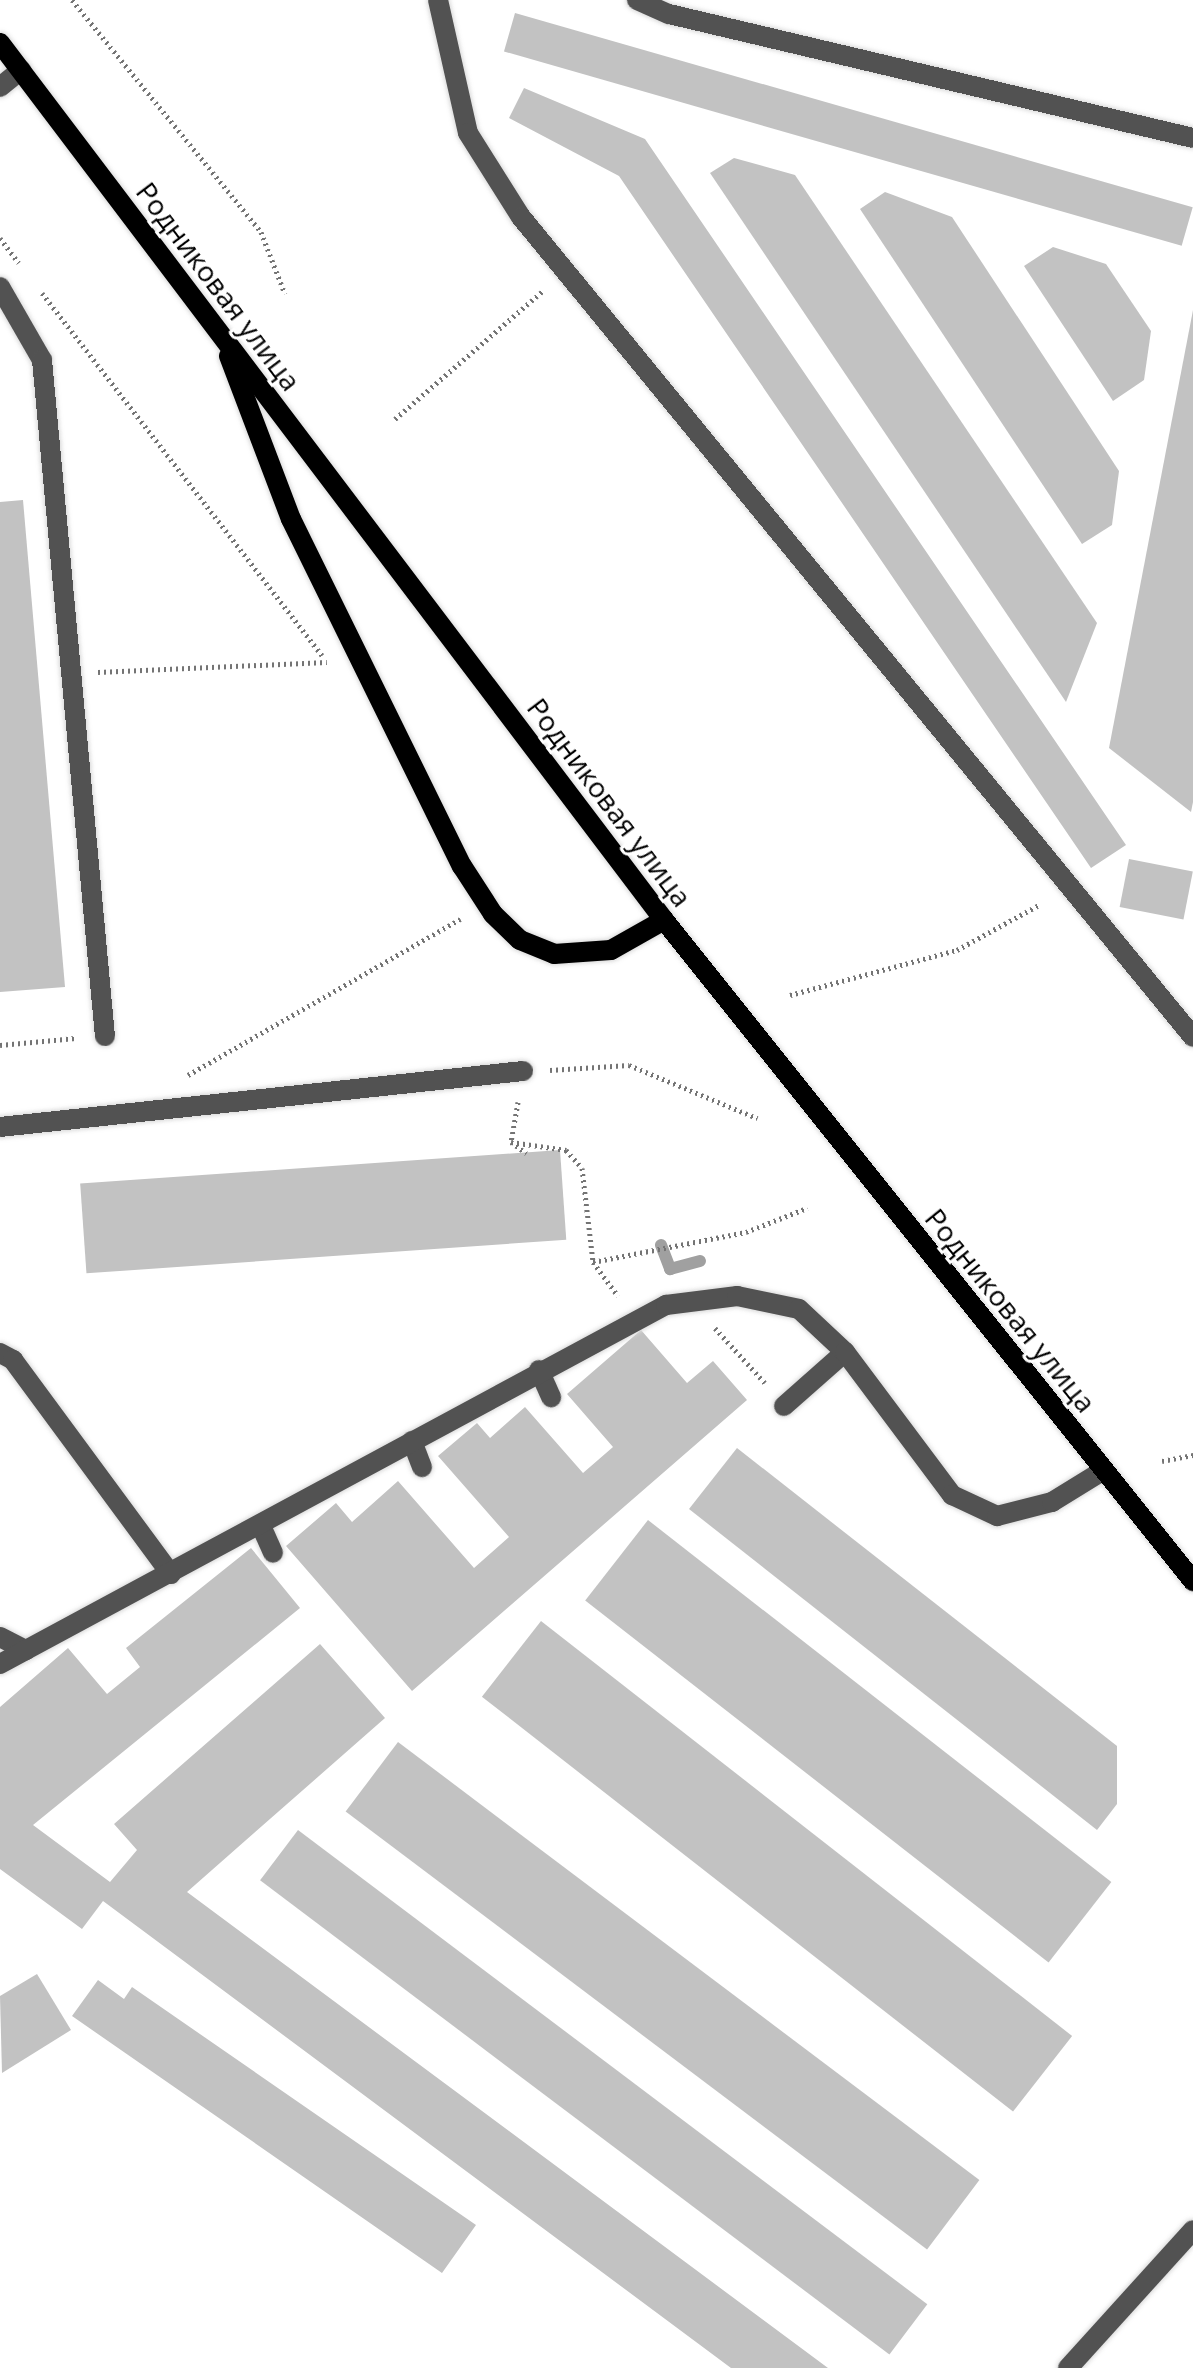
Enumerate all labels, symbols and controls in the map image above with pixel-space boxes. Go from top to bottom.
street label: Родниковая улица [130,175,308,397]
street label: Родниковая улица [521,691,699,913]
street label: Родниковая улица [919,1202,1103,1418]

